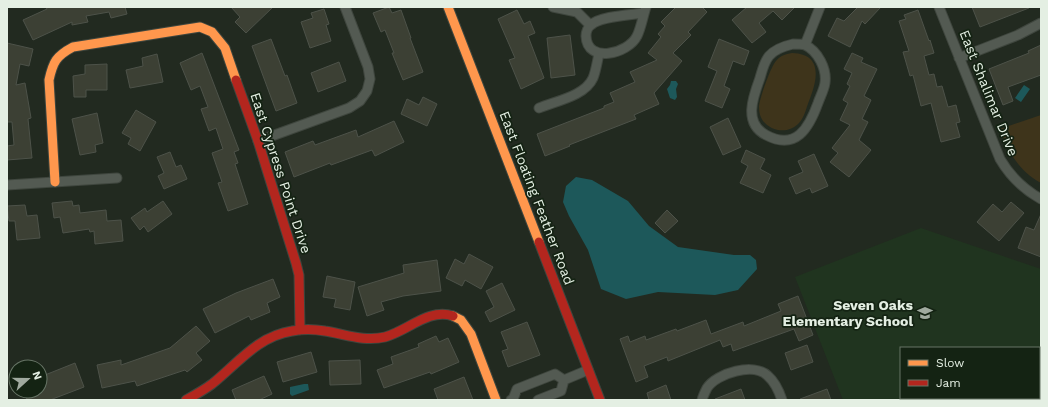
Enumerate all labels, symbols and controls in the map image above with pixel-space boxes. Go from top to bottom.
street label: East Shalimar Drive [956,28,1022,158]
street label: East Cypress Point Drive [247,91,315,255]
street label: East Floating Feather Road [496,109,578,287]
place label: Seven Oaks Elementary School [783,297,914,329]
school or university icon: Seven Oaks Elementary School [916,304,934,322]
legend [900,347,1040,399]
text: Slow [936,356,964,370]
north arrow [8,359,48,399]
text: N [29,369,44,382]
text: Jam [936,376,961,390]

